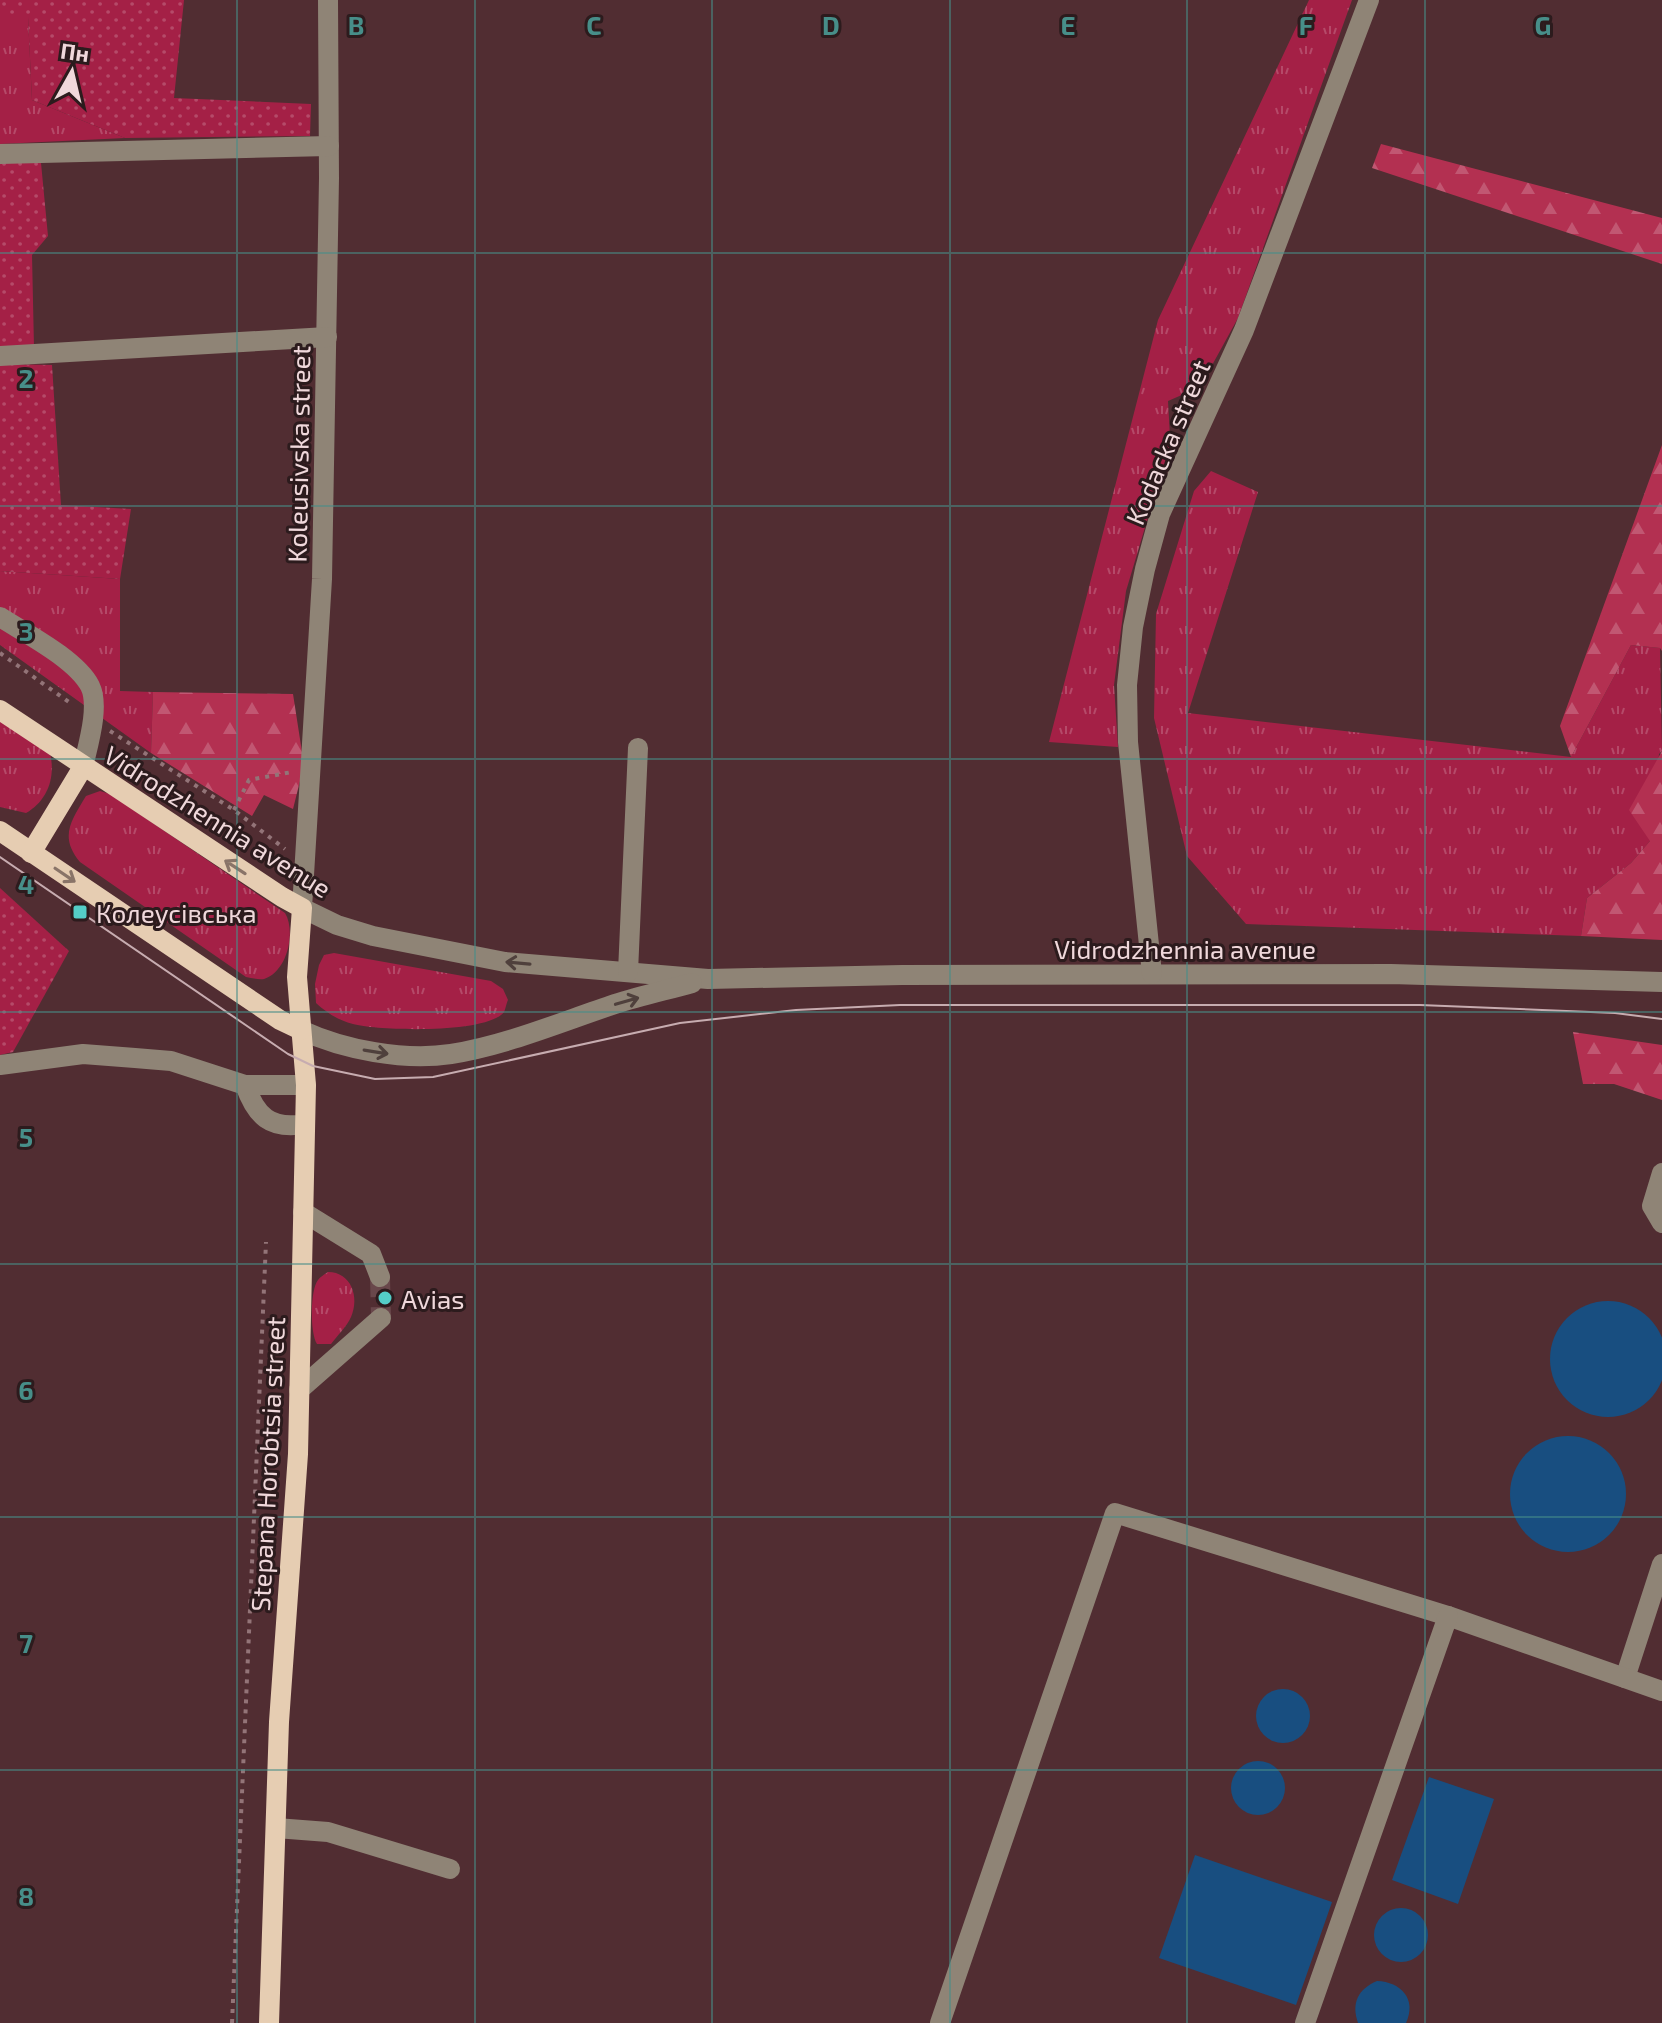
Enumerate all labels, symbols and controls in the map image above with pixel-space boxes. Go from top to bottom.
text: B [348,9,364,40]
text: C [586,9,602,40]
text: D [822,9,840,40]
text: E [1060,9,1076,40]
text: F [1299,9,1313,40]
text: G [1535,9,1551,40]
north arrow [32,32,112,112]
text: Пн [59,36,91,66]
street label: Koleusivska street [281,345,315,563]
street label: Kodacka street [1118,355,1216,529]
text: 2 [18,362,34,393]
text: 3 [19,615,33,646]
street label: Vidrodzhennia avenue [99,739,337,903]
one-way arrow [225,859,247,875]
one-way arrow [53,867,75,883]
text: 4 [18,868,34,899]
place label: Колеусівська [96,897,257,929]
marker: Колеусівська [71,903,89,921]
street label: Vidrodzhennia avenue [1054,933,1316,964]
one-way arrow [505,955,532,970]
one-way arrow [614,992,640,1007]
one-way arrow [362,1045,388,1060]
text: 5 [19,1121,33,1152]
place label: Avias [401,1283,464,1314]
marker: Avias [376,1289,394,1307]
street label: Stepana Horobtsia street [244,1316,290,1612]
text: 6 [18,1374,34,1405]
text: 7 [19,1627,33,1658]
text: 8 [18,1880,34,1911]

